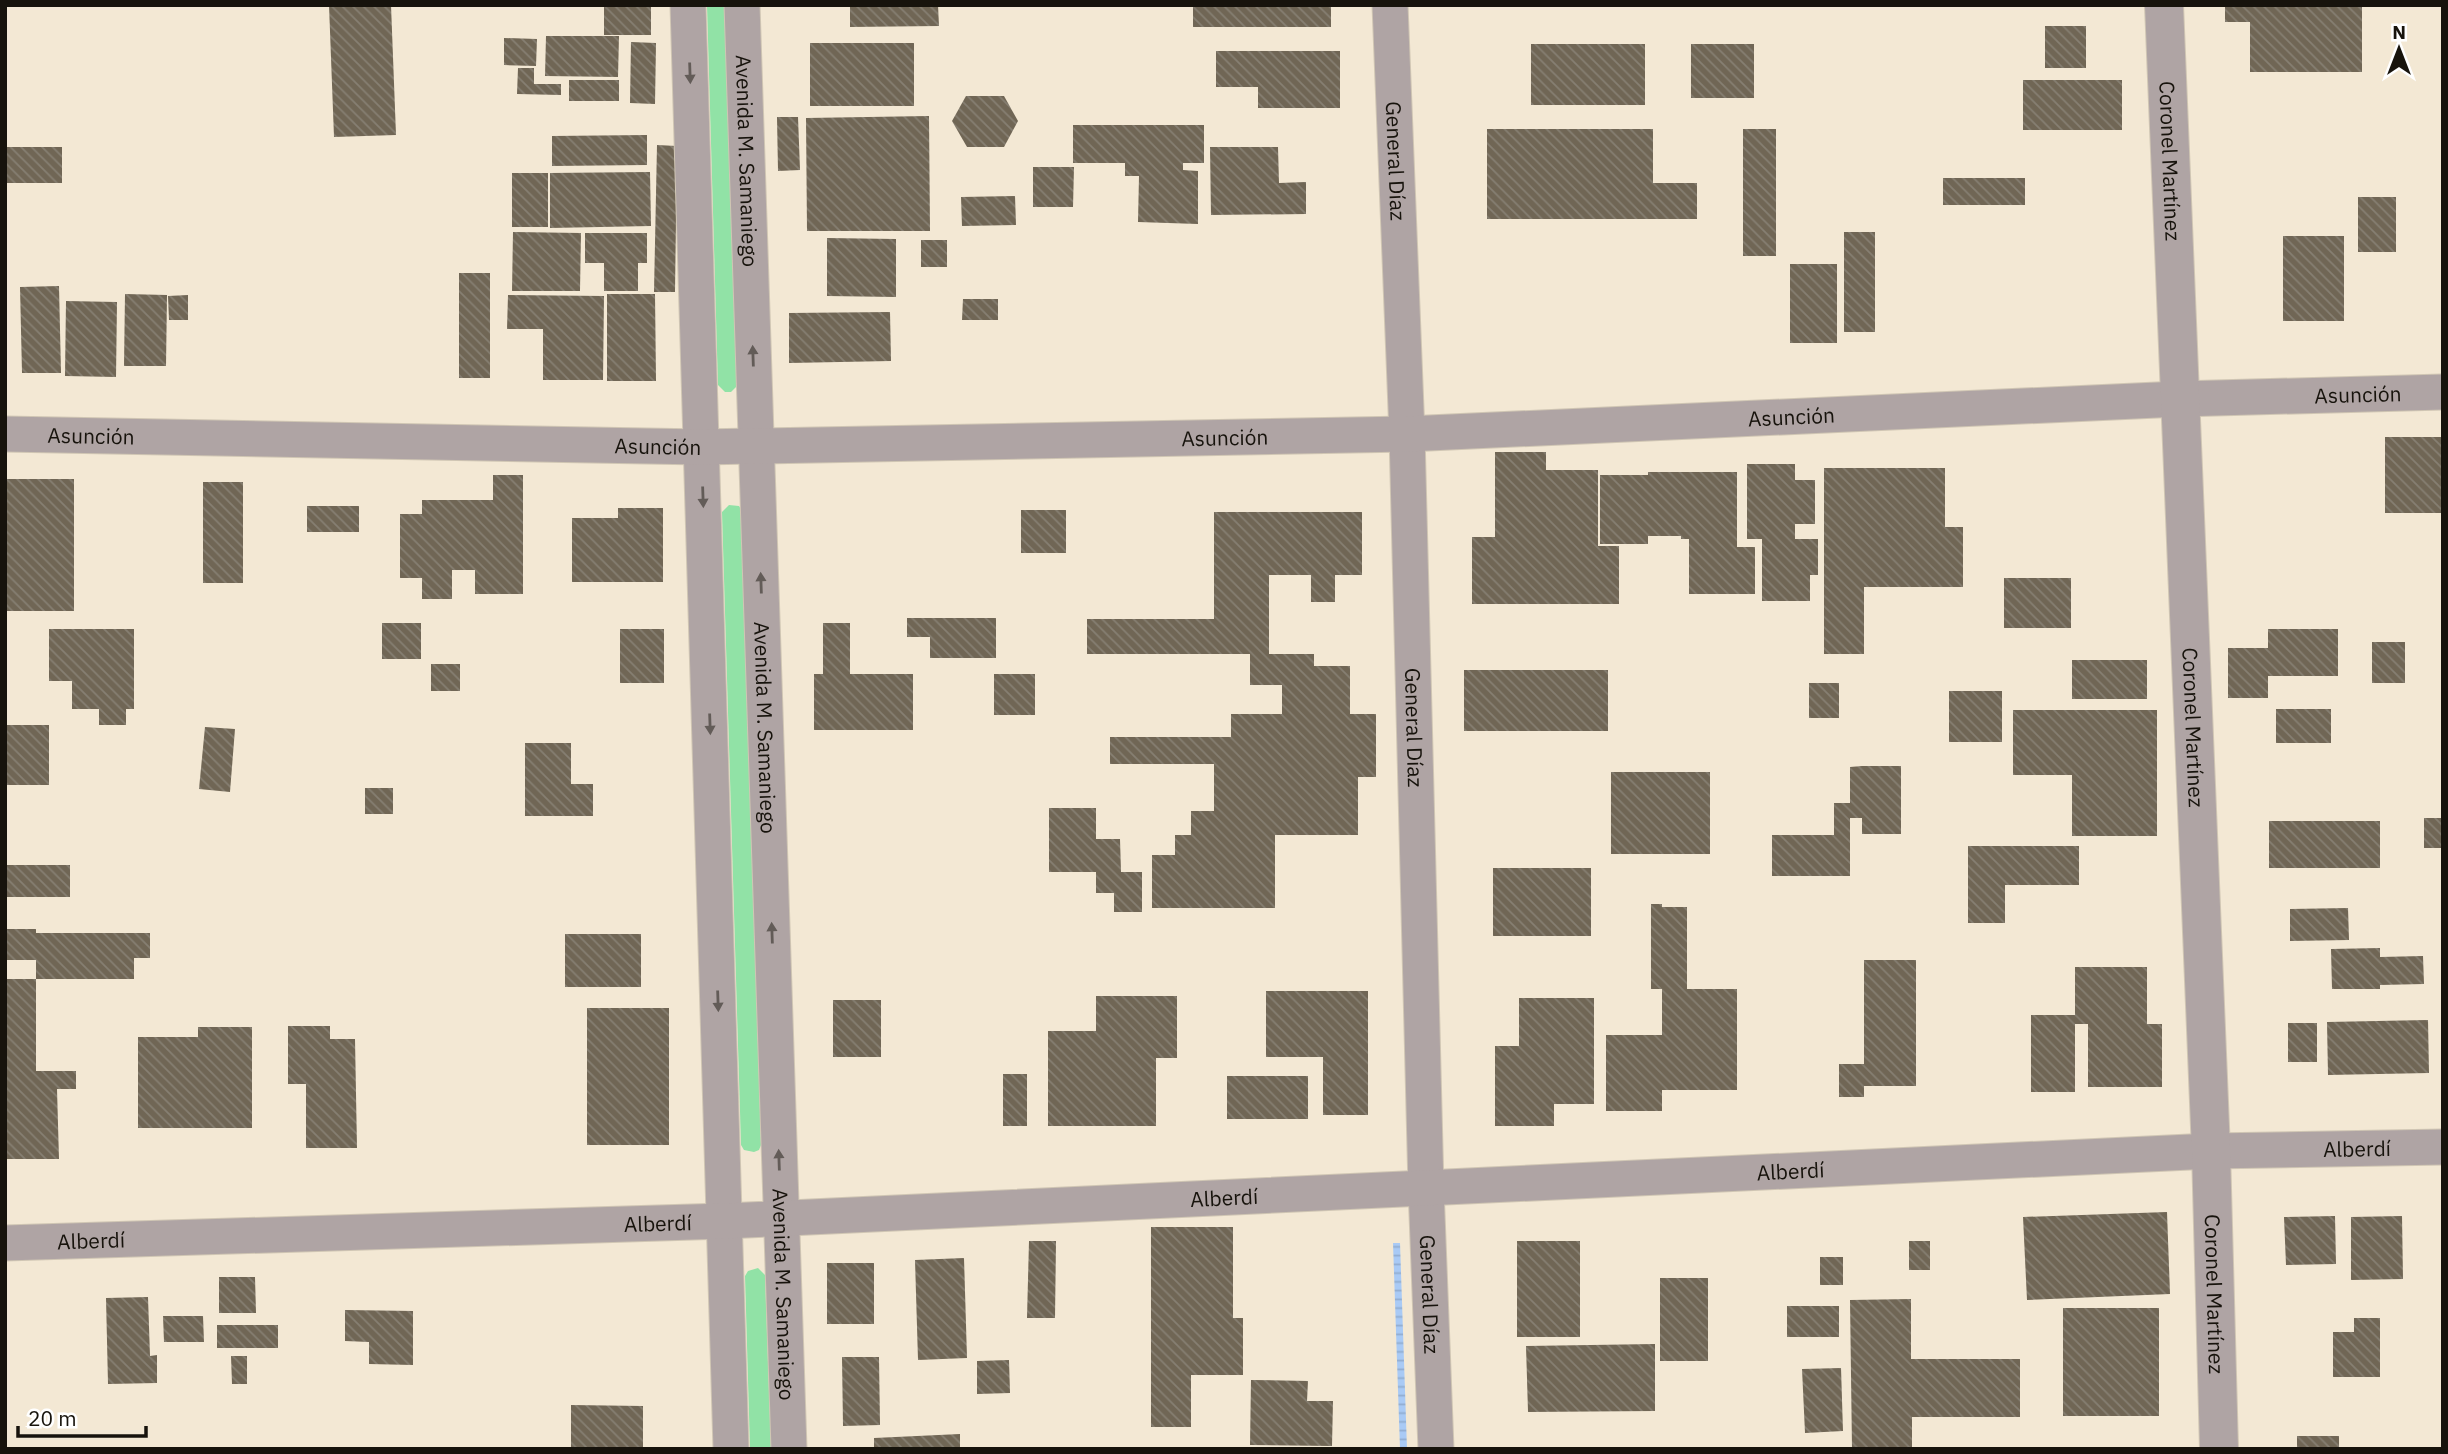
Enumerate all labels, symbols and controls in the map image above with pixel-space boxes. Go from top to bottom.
north arrow [2364,14,2434,84]
text: N [2392,20,2406,44]
street label: Avenida M. Samaniego [730,54,765,268]
one-way arrow [685,63,696,85]
street label: Coronel Martínez [2153,80,2188,242]
street label: General Díaz [1380,101,1413,221]
one-way arrow [748,344,759,366]
street label: Asunción [2314,379,2402,409]
street label: Asunción [1747,401,1836,433]
street label: Asunción [47,421,135,450]
street label: Asunción [1181,423,1269,452]
street label: Asunción [614,431,702,461]
one-way arrow [697,486,709,508]
one-way arrow [755,572,766,594]
street label: Avenida M. Samaniego [748,621,783,834]
street label: Coronel Martínez [2176,647,2211,808]
street label: General Díaz [1399,668,1430,788]
one-way arrow [704,713,715,735]
one-way arrow [766,922,778,944]
one-way arrow [712,990,724,1012]
street label: Alberdí [2323,1134,2391,1163]
one-way arrow [774,1149,785,1171]
street label: Alberdí [1756,1155,1825,1186]
street label: Alberdí [1190,1182,1259,1213]
street label: Avenida M. Samaniego [767,1188,801,1401]
street label: Alberdí [623,1208,692,1238]
street label: Coronel Martínez [2199,1214,2231,1375]
street label: Alberdí [57,1225,125,1255]
street label: General Díaz [1414,1234,1446,1355]
scale bar [18,1394,145,1438]
text: 20 m [28,1404,77,1432]

